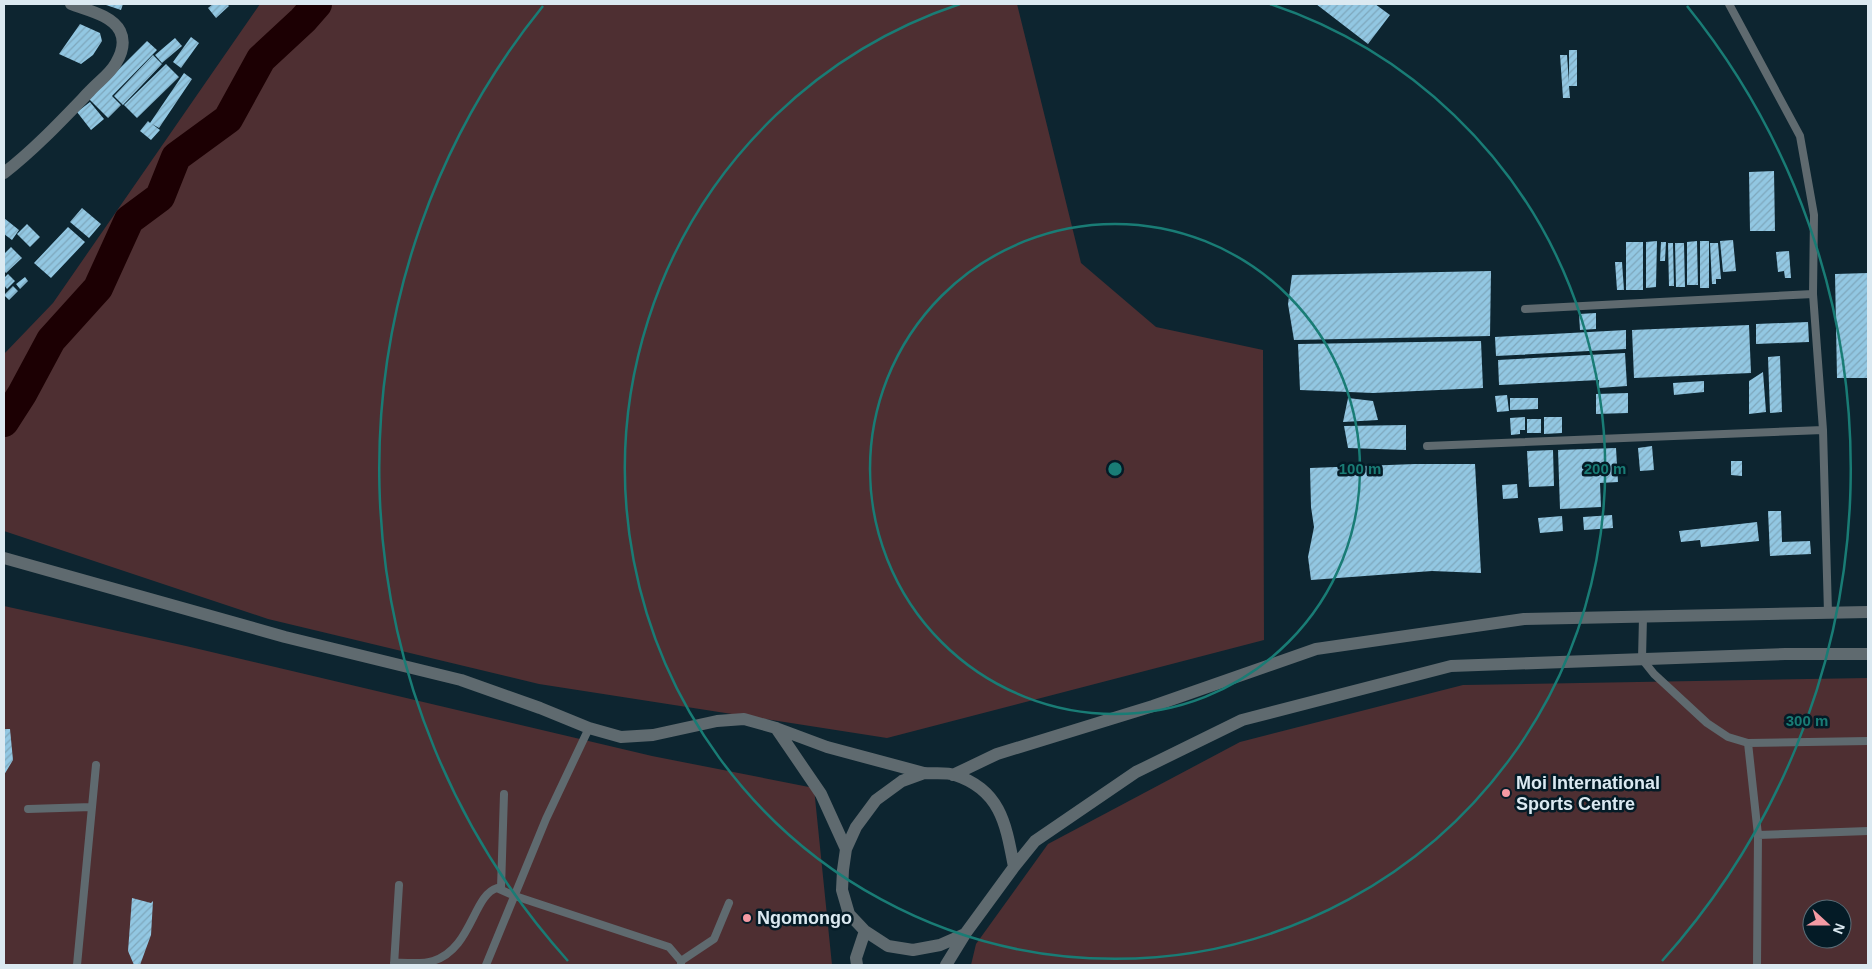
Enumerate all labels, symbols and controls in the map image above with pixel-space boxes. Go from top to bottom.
centre of rings [1106,460,1124,478]
text: 100 m [1339,460,1381,477]
text: 200 m [1584,460,1626,477]
text: 300 m [1786,712,1828,729]
place label: Moi International Sports Centre [1516,773,1660,814]
marker: Moi International Sports Centre [1500,787,1512,799]
north arrow [1802,899,1852,949]
place label: Ngomongo [757,908,852,928]
marker: Ngomongo [741,912,753,924]
text: N [1830,921,1848,936]

